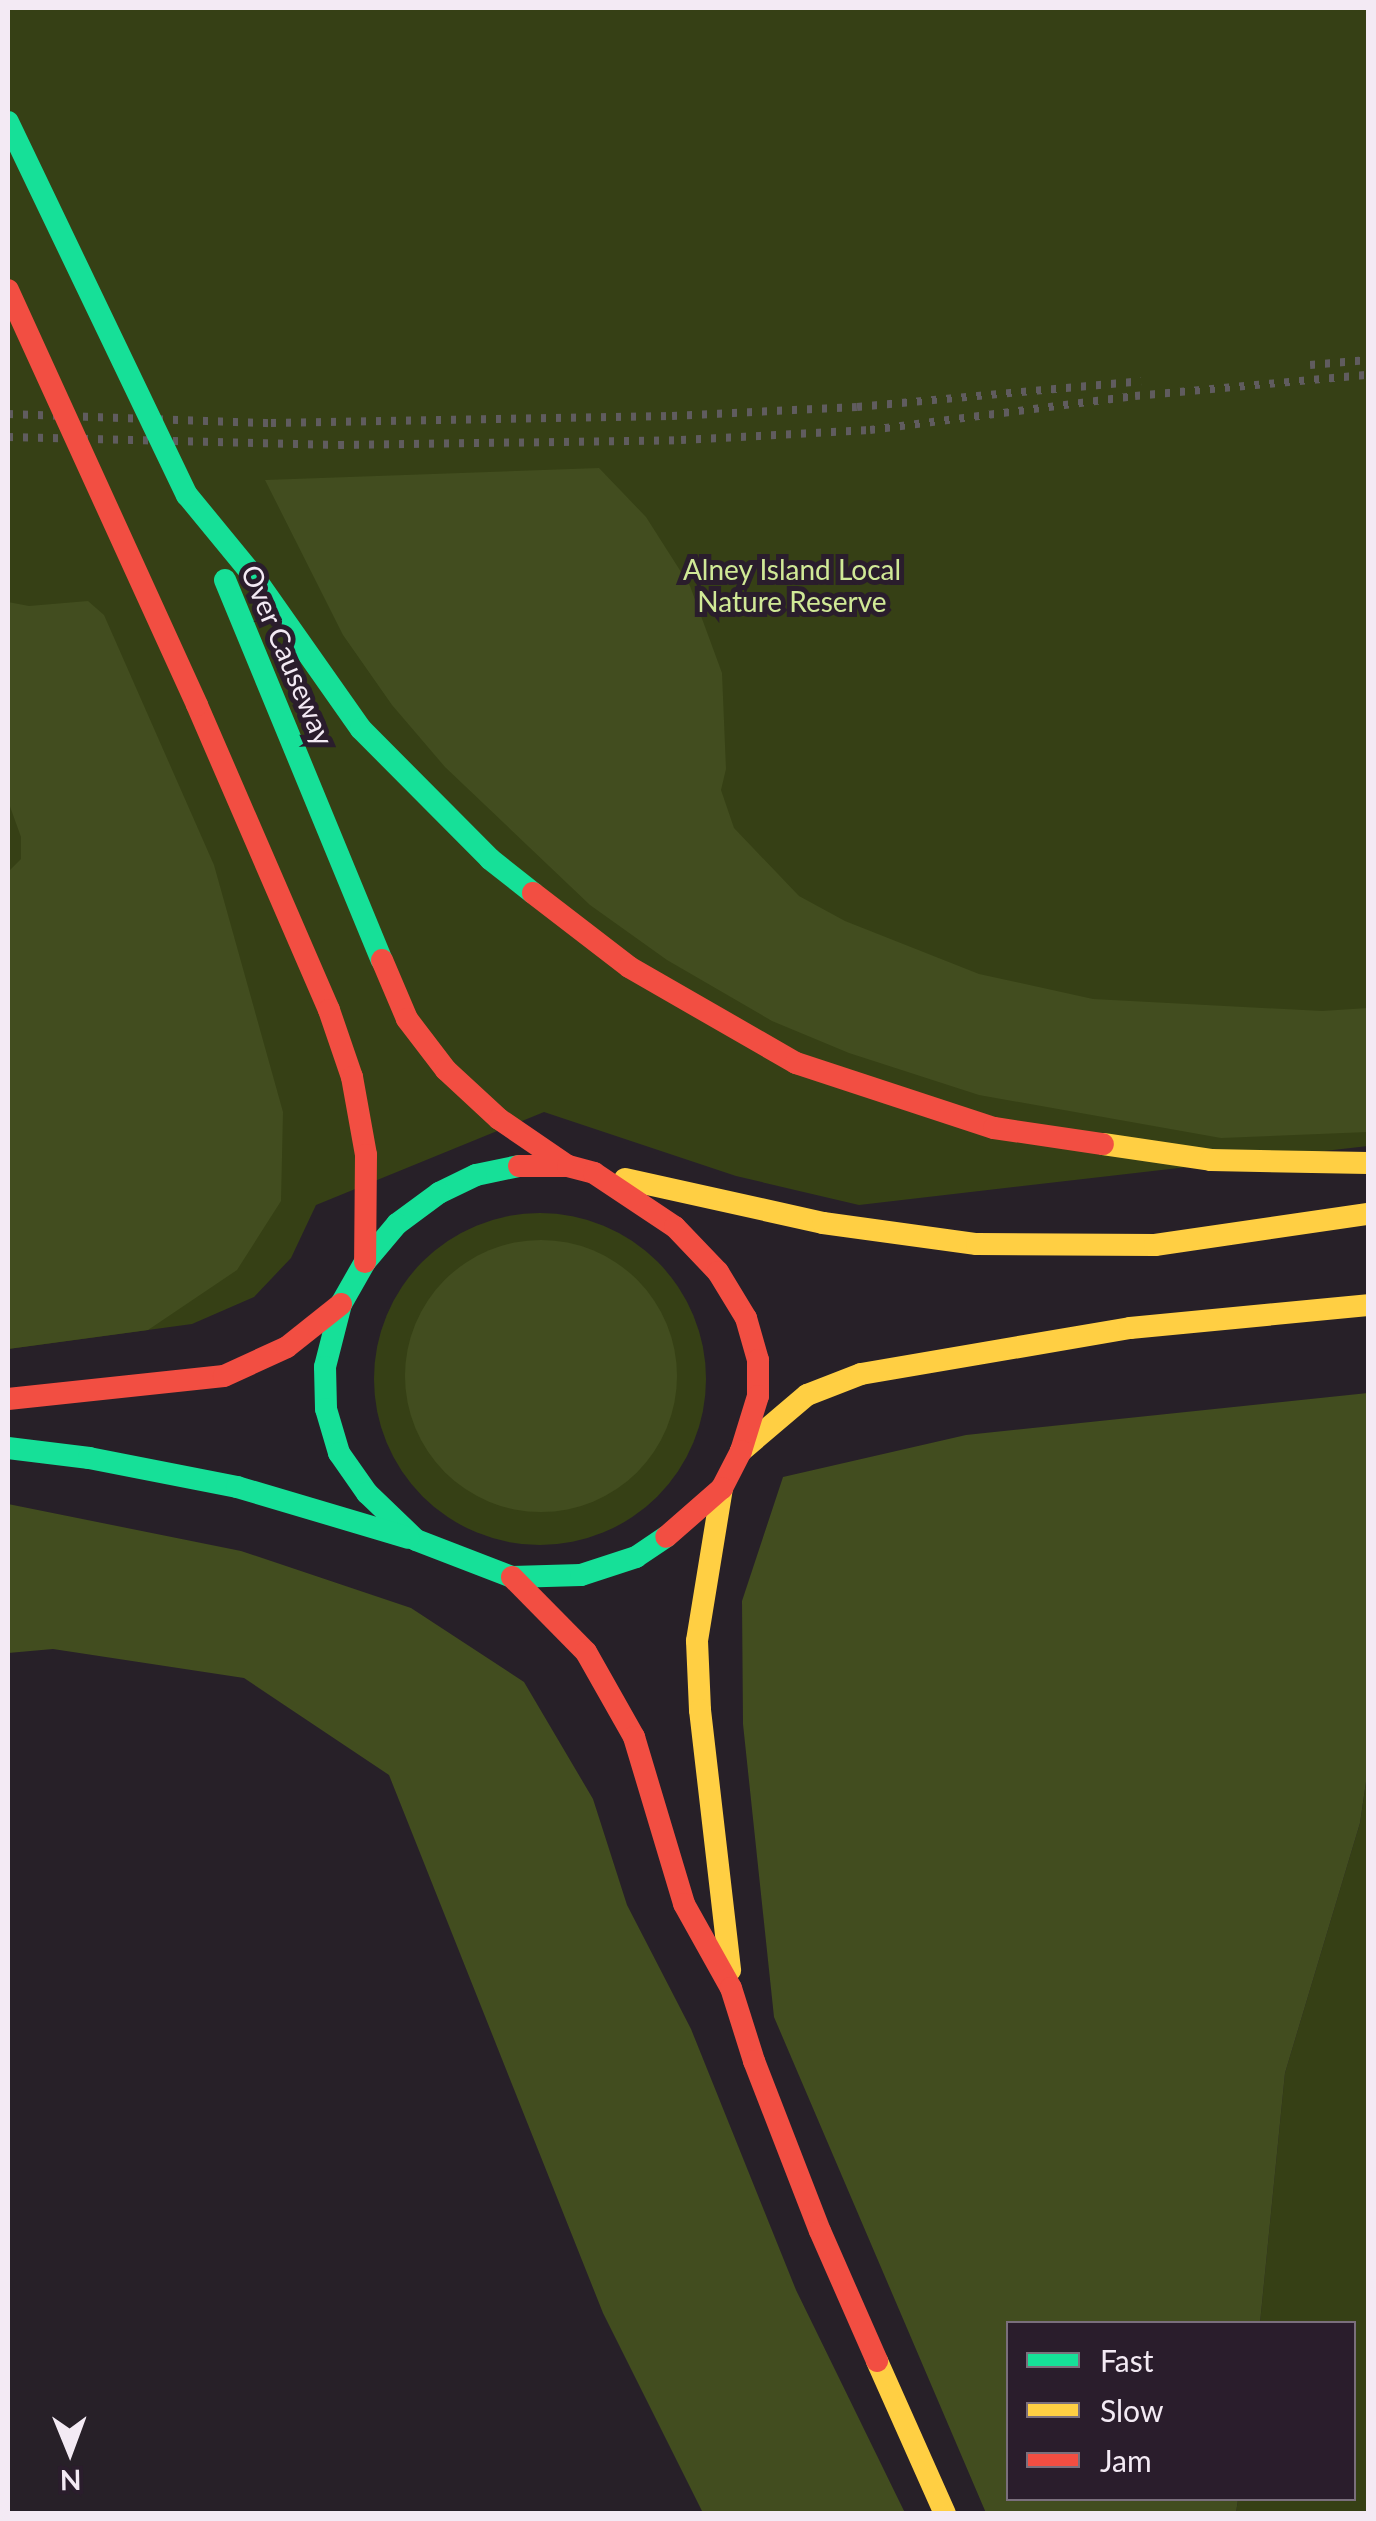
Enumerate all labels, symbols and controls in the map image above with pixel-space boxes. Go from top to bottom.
park label: Alney Island Local Nature Reserve [683,552,901,618]
street label: Over Causeway [235,559,341,751]
legend [1006,2321,1356,2501]
text: Fast [1100,2342,1154,2378]
text: Slow [1100,2392,1163,2428]
north arrow [20,2401,120,2501]
text: Jam [1100,2442,1152,2478]
text: N [59,2464,82,2498]

